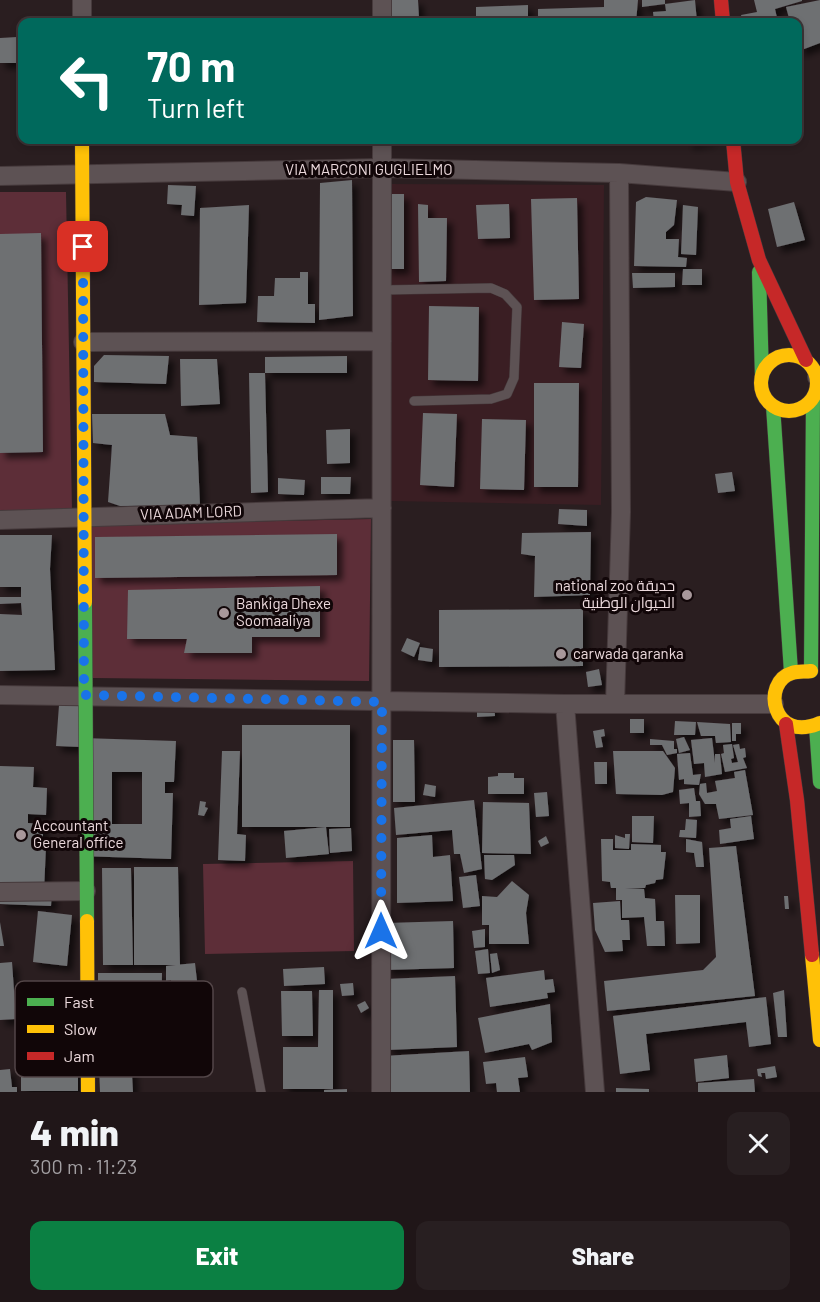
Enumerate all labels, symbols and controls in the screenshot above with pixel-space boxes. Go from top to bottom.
text: 70 m [147,40,235,90]
icon: left [48,42,126,120]
text: Turn left [147,91,245,123]
street label: VIA MARCONI GUGLIELMO [285,160,453,178]
pin [57,221,108,272]
icon: arrive [66,230,99,263]
street label: VIA ADAM LORD [140,501,242,523]
place label: national zoo حديقة الحيوان الوطنية [555,576,675,613]
marker: national zoo حديقة الحيوان الوطنية [680,588,694,602]
place label: Bankiga Dhexe Soomaaliya [236,594,331,629]
marker: Bankiga Dhexe Soomaaliya [217,606,231,620]
place label: carwada qaranka [573,644,684,662]
marker: carwada qaranka [554,647,568,661]
place label: Accountant General office [33,816,124,851]
marker: Accountant General office [14,828,28,842]
position arrow [349,899,413,963]
legend [15,981,213,1077]
text: Fast [64,992,94,1011]
text: Slow [64,1019,97,1038]
text: Jam [64,1046,95,1065]
text: 4 min [30,1110,119,1153]
button: close [727,1112,790,1175]
text: 300 m · 11:23 [30,1154,137,1178]
button: Exit [30,1221,404,1290]
button: Share [416,1221,790,1290]

